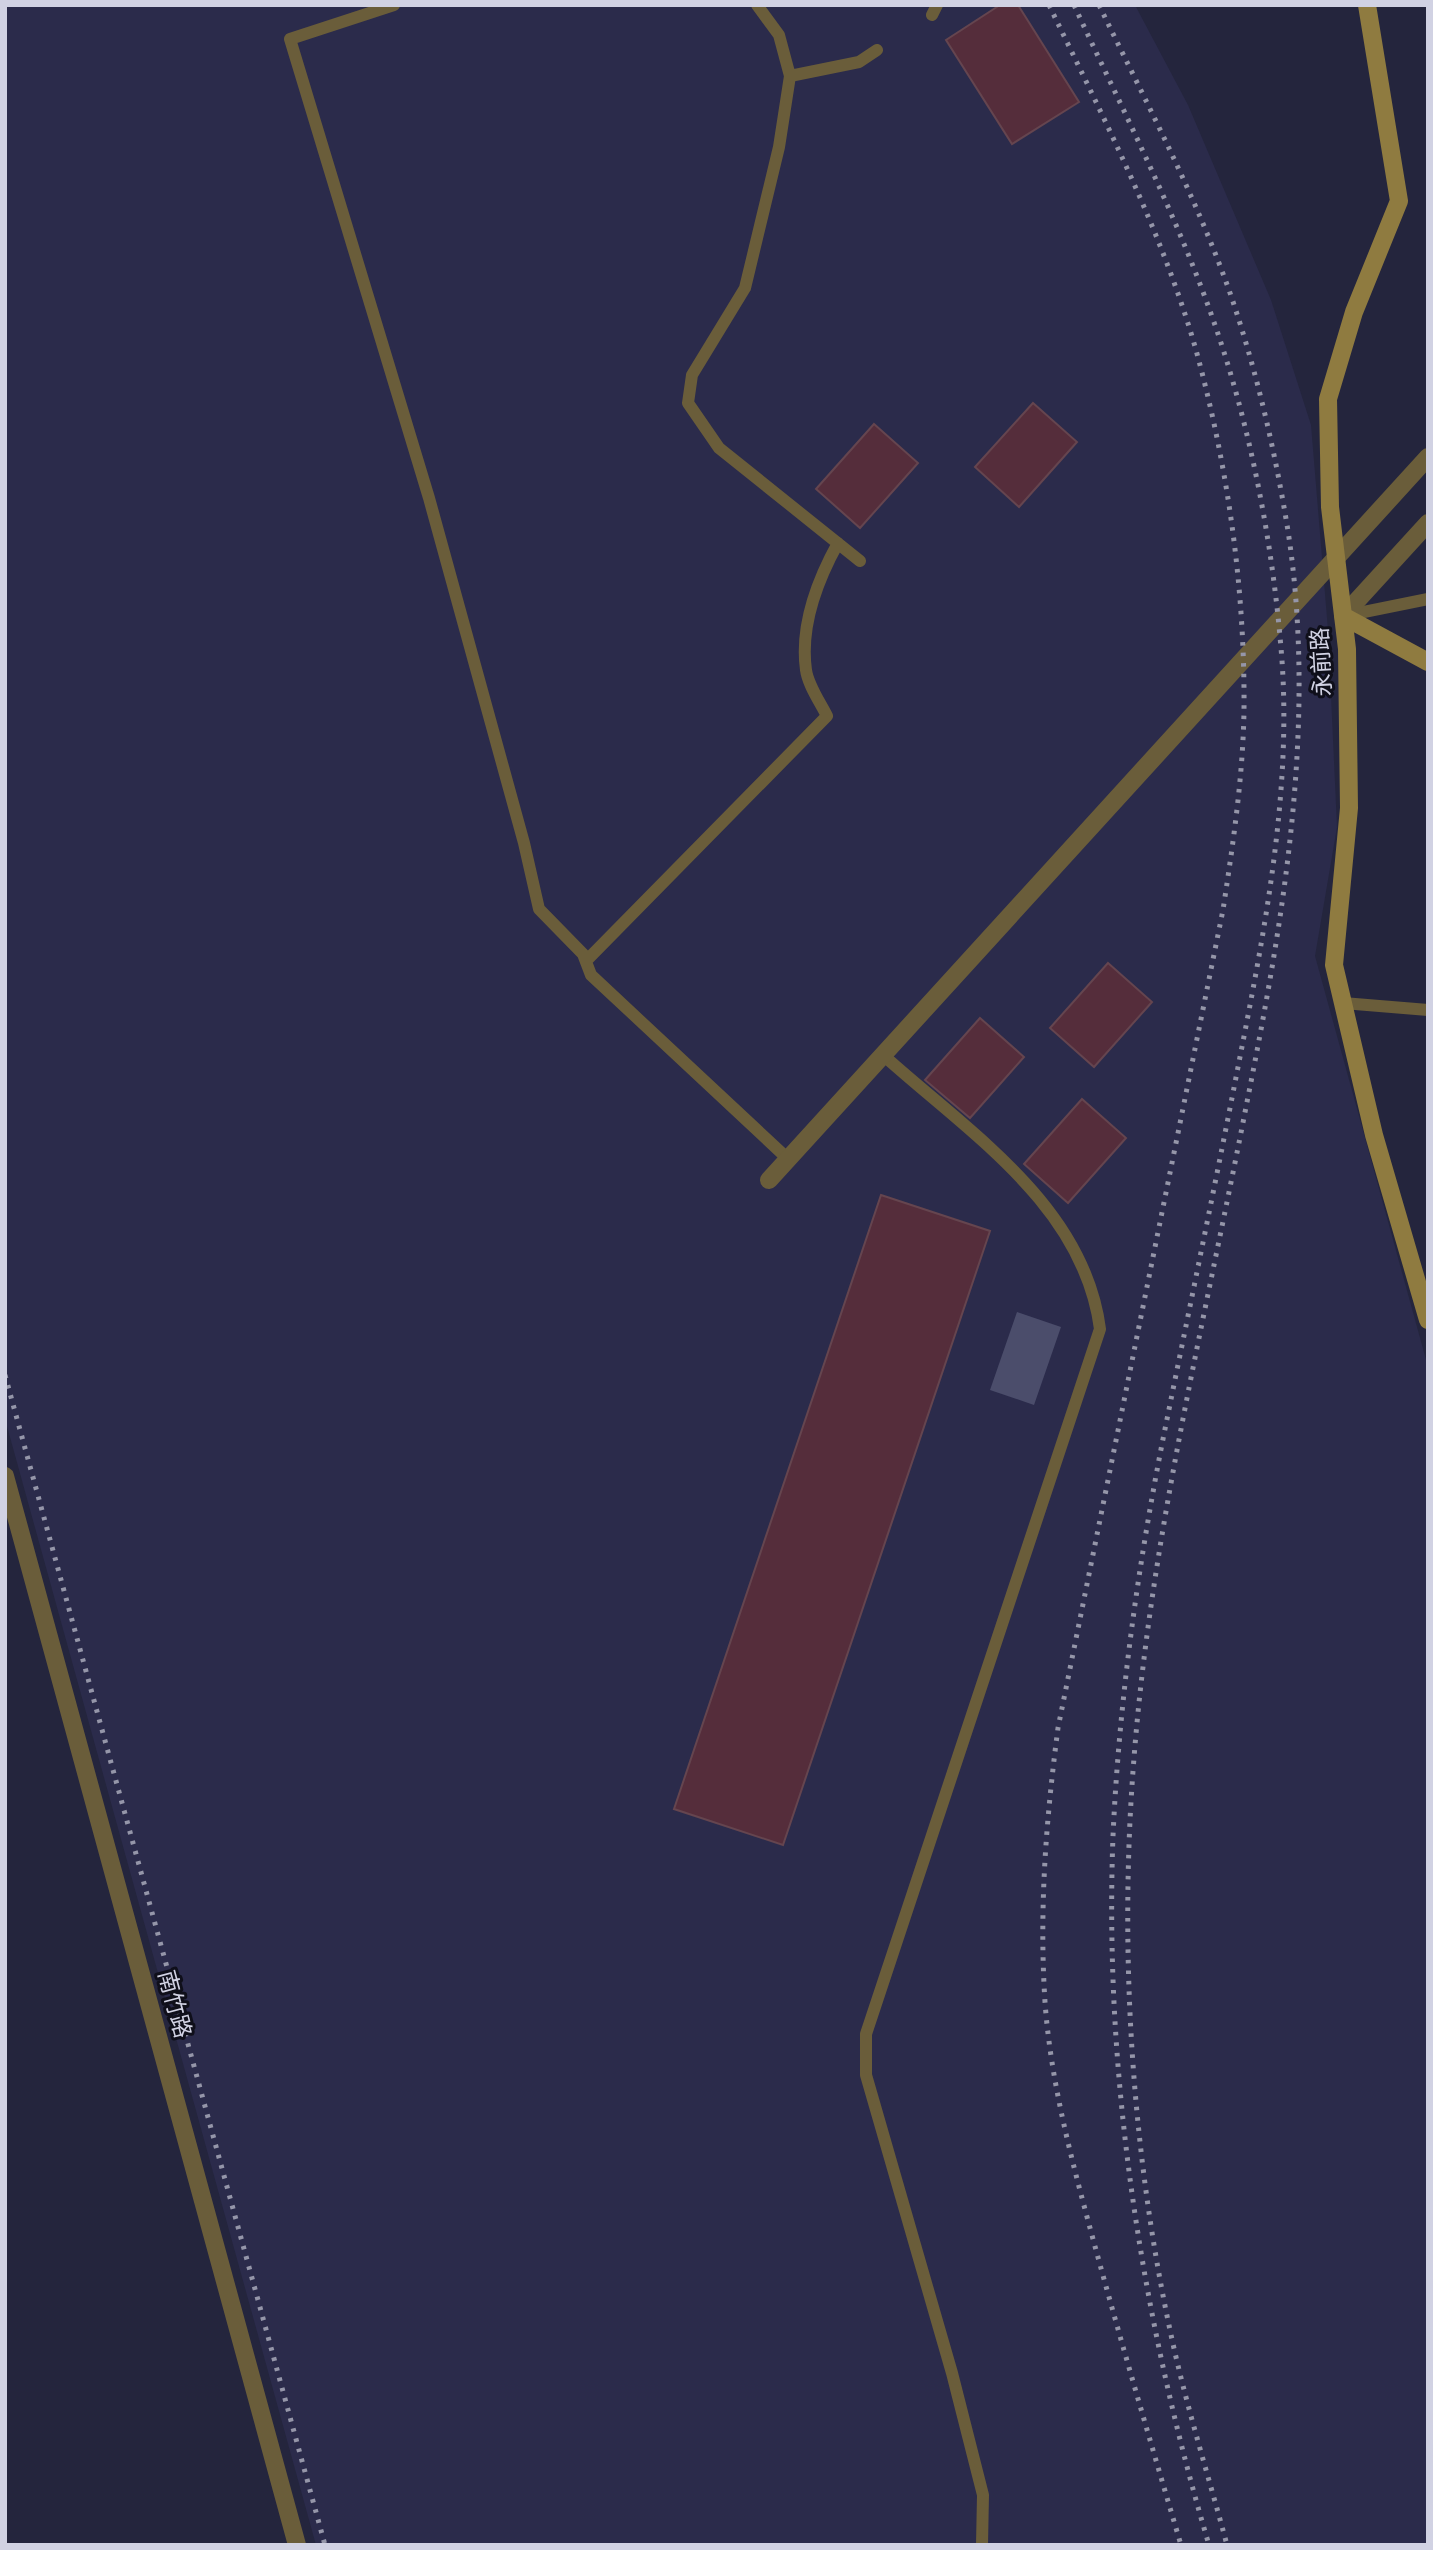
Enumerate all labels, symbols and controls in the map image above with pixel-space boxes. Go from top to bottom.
street label: 永前路 [1306,627,1336,697]
street label: 南竹路 [154,1967,196,2041]

